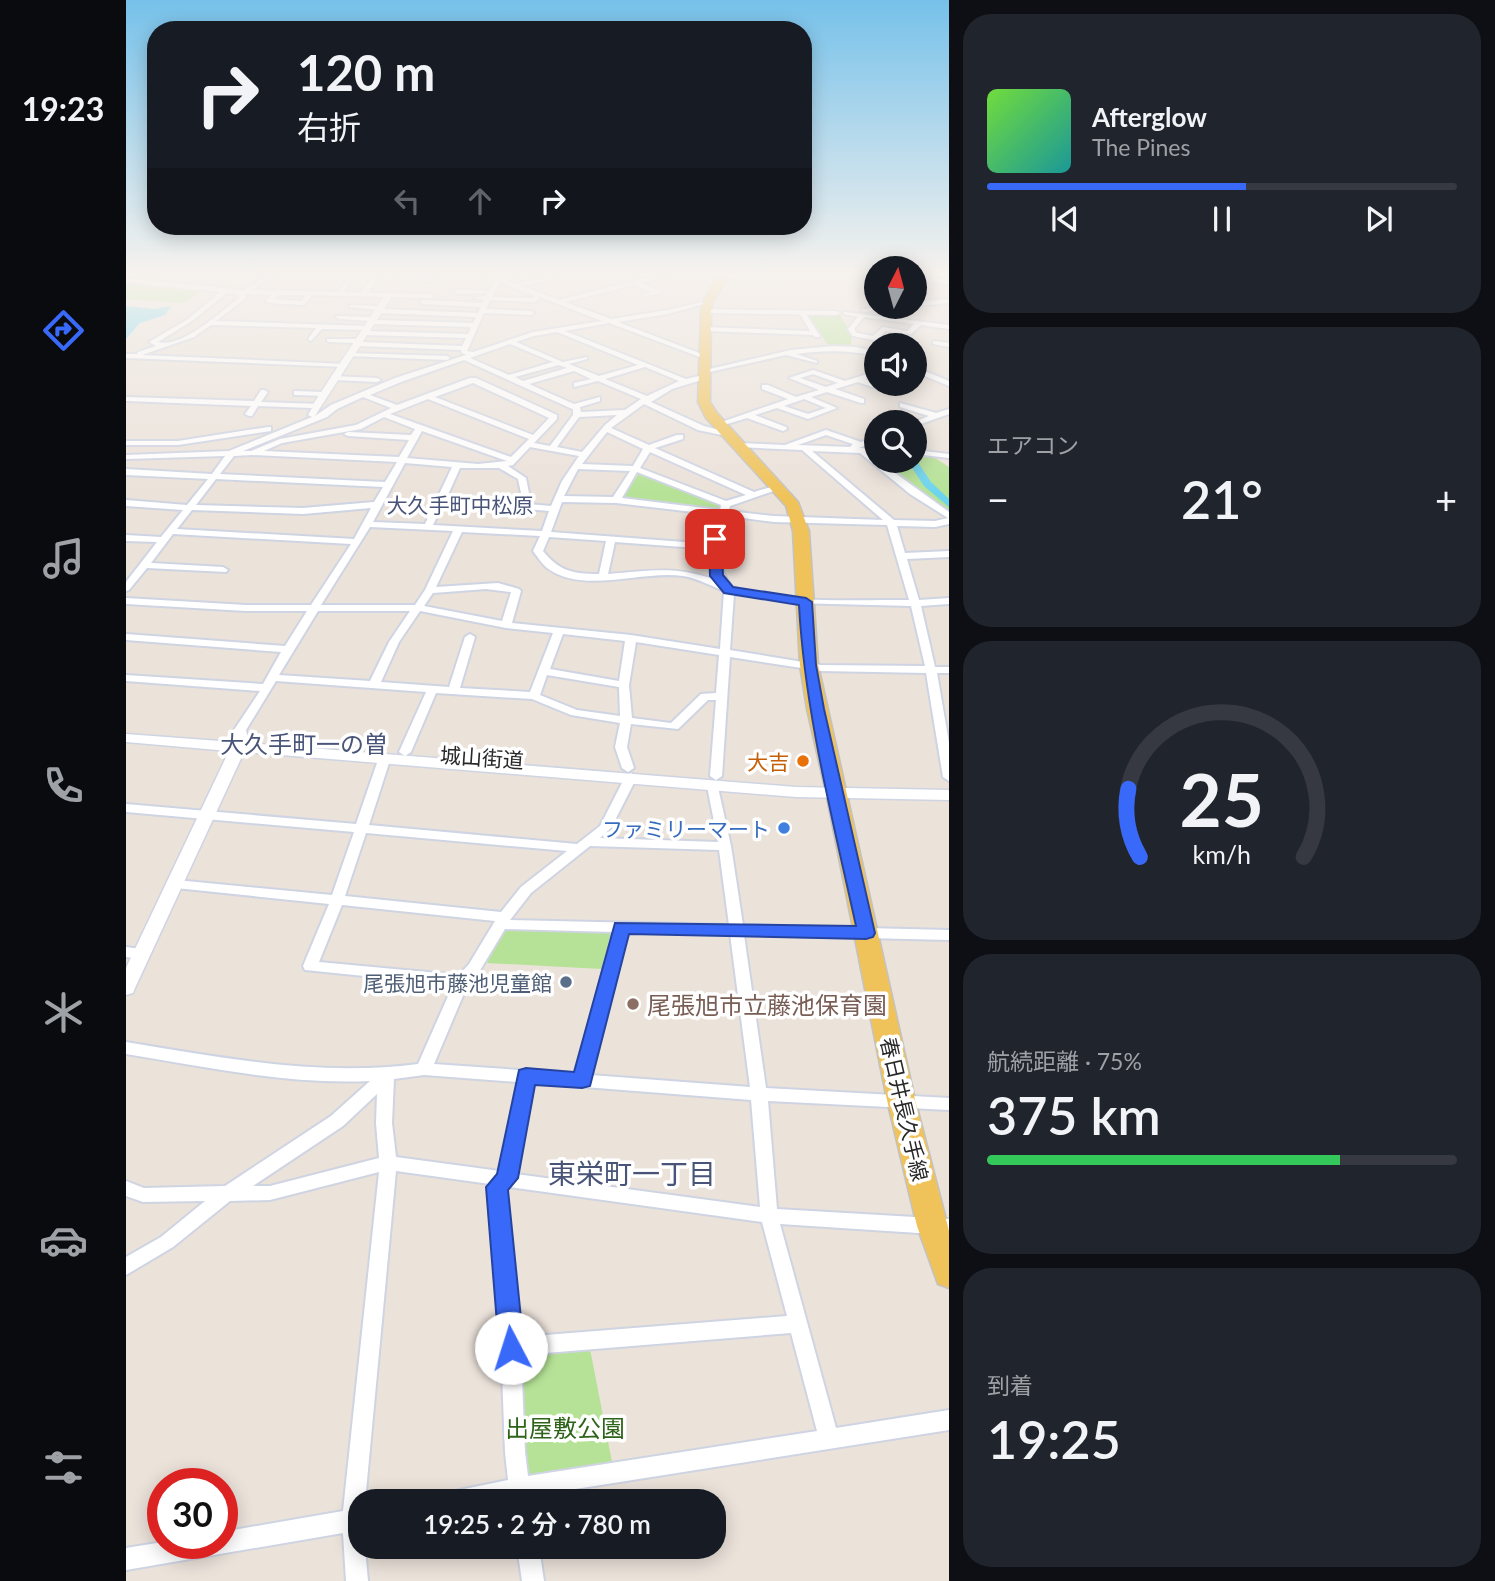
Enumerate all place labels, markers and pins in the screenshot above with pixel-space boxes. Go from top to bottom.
pin [685,509,745,569]
place label: 大吉 [747,749,789,774]
marker: 大吉 [795,753,811,769]
place label: ファミリーマート [602,816,770,841]
marker: ファミリーマート [776,820,792,836]
place label: 尾張旭市藤池児童館 [363,970,552,995]
marker: 尾張旭市藤池児童館 [558,974,574,990]
place label: 尾張旭市立藤池保育園 [647,990,887,1019]
marker: 尾張旭市立藤池保育園 [625,996,641,1012]

